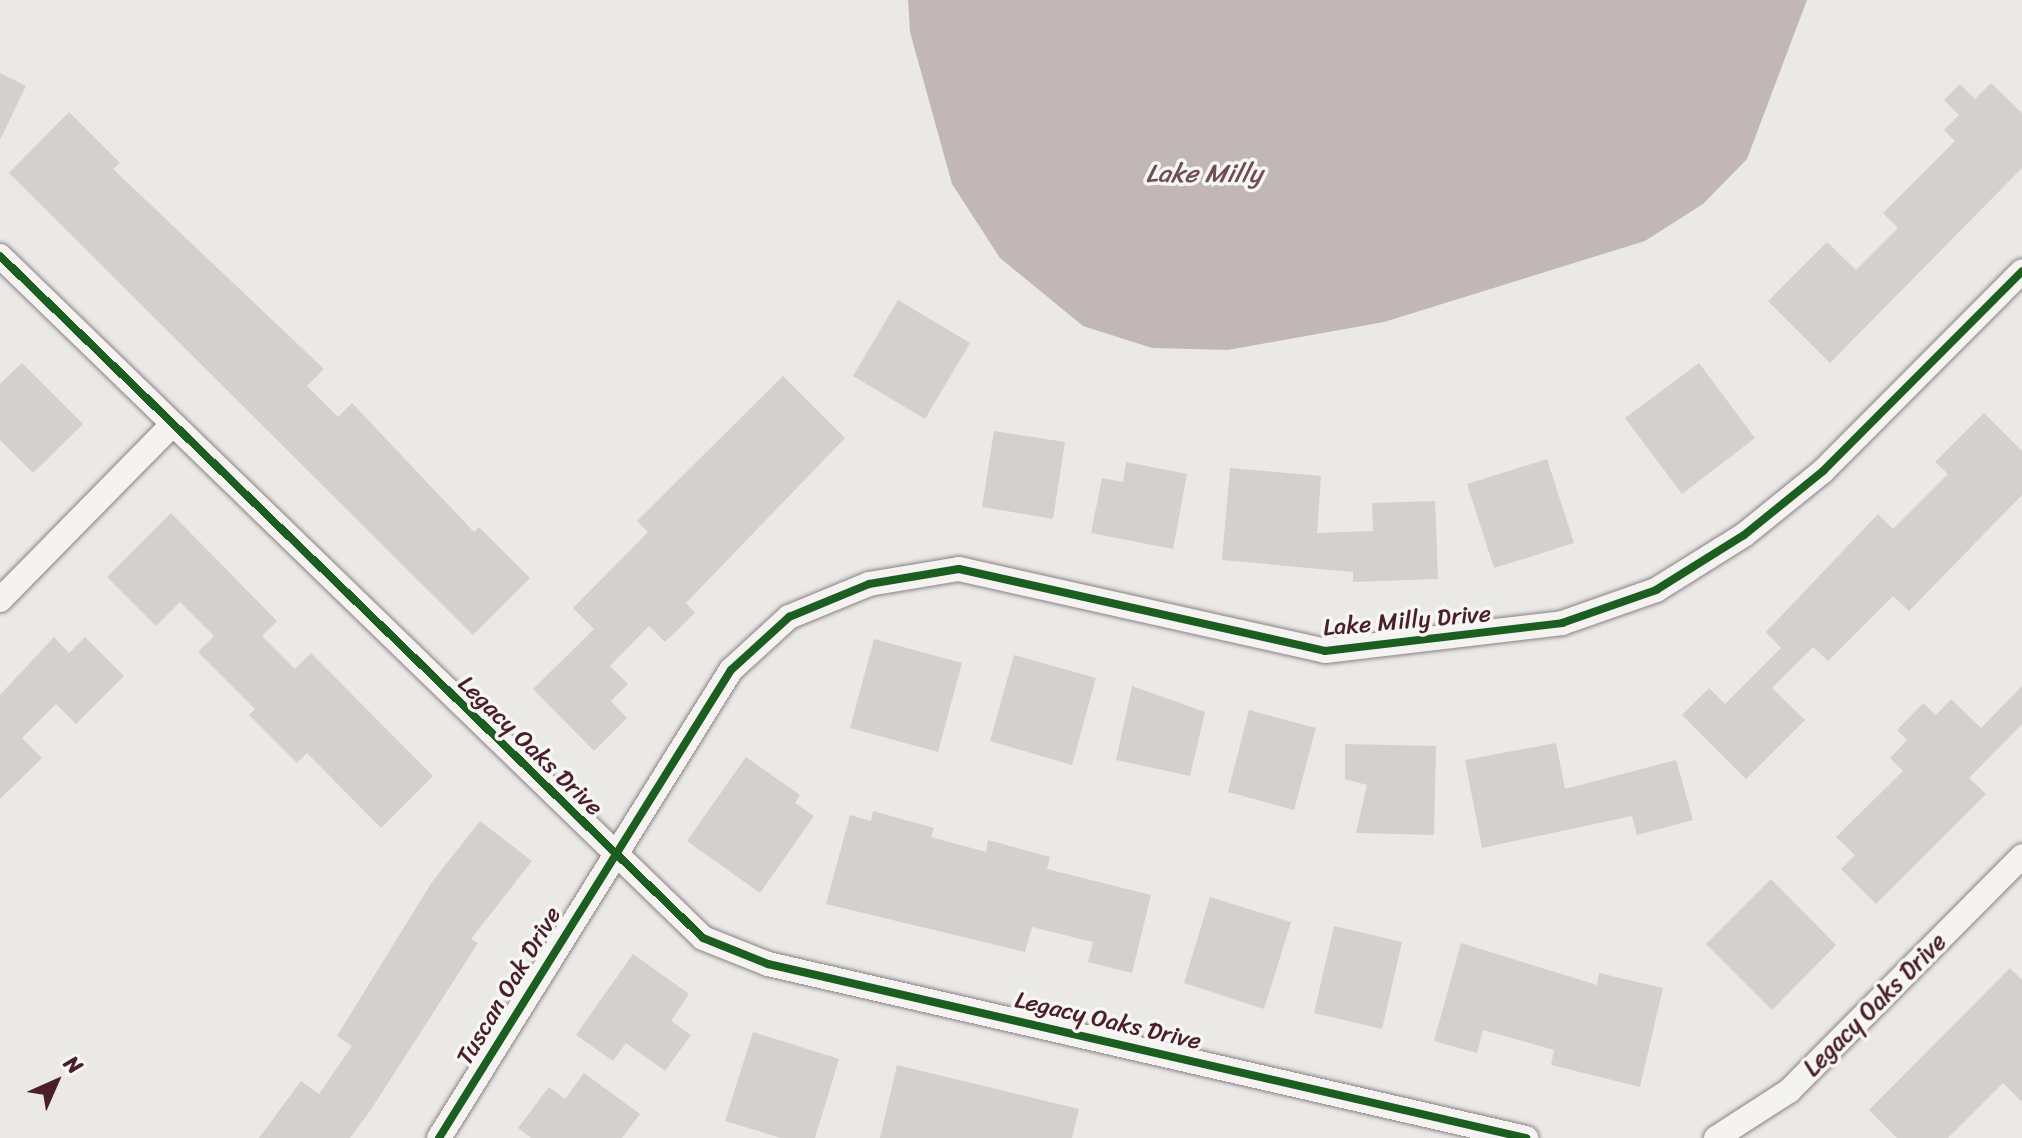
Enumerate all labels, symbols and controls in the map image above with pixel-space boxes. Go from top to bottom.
water label: Lake Milly [1146,158,1262,190]
street label: Lake Milly Drive [1322,599,1492,643]
street label: Legacy Oaks Drive [452,670,608,822]
street label: Tuscan Oak Drive [450,902,568,1070]
street label: Legacy Oaks Drive [1798,928,1952,1082]
street label: Legacy Oaks Drive [1012,986,1204,1056]
north arrow [16,1042,96,1122]
text: N [54,1045,93,1084]

